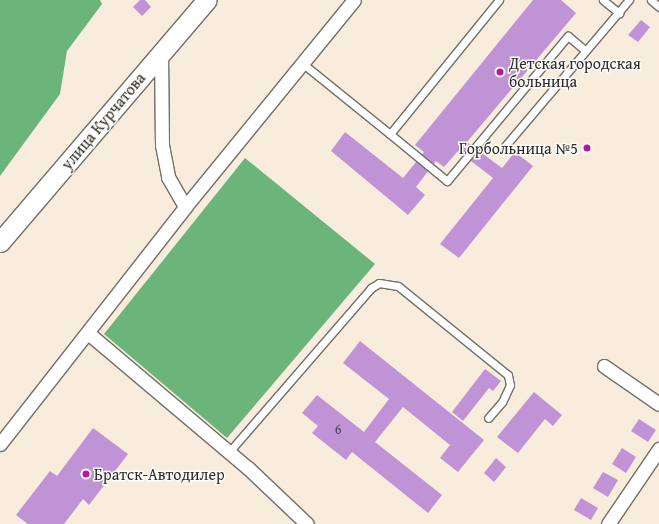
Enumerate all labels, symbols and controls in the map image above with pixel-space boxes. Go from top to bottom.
place label: Детская городская больница [509,53,641,91]
marker: Детская городская больница [494,66,506,78]
street label: улица Курчатова [57,69,149,173]
place label: Горбольница №5 [459,138,578,158]
marker: Горбольница №5 [581,142,593,154]
house number: 6 [335,421,341,437]
place label: Братск-Автодилер [94,464,225,484]
marker: Братск-Автодилер [81,469,91,479]

